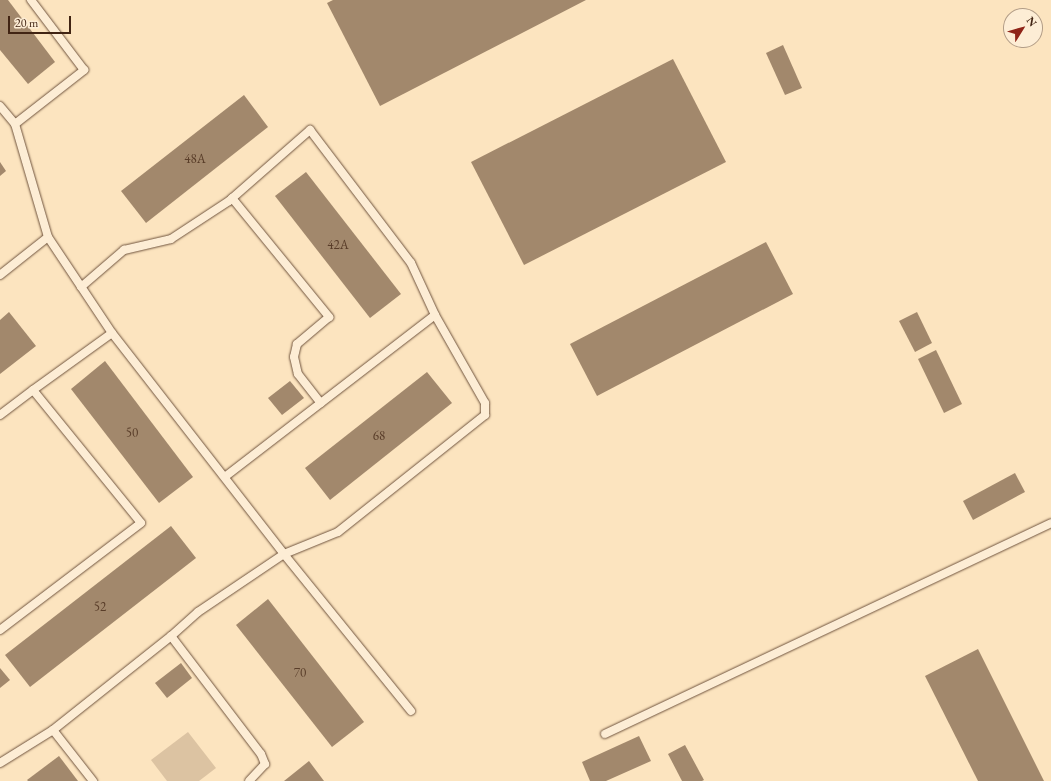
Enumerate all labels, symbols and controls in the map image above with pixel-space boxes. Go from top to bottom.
scale bar [10,8,73,34]
north arrow [1003,8,1043,48]
text: N [1024,14,1040,29]
text: 20 m [15,15,38,31]
house number: 48А [184,151,206,167]
house number: 42А [327,237,349,253]
house number: 50 [126,425,138,441]
house number: 68 [373,428,385,444]
house number: 52 [94,599,106,615]
house number: 70 [294,665,306,681]

